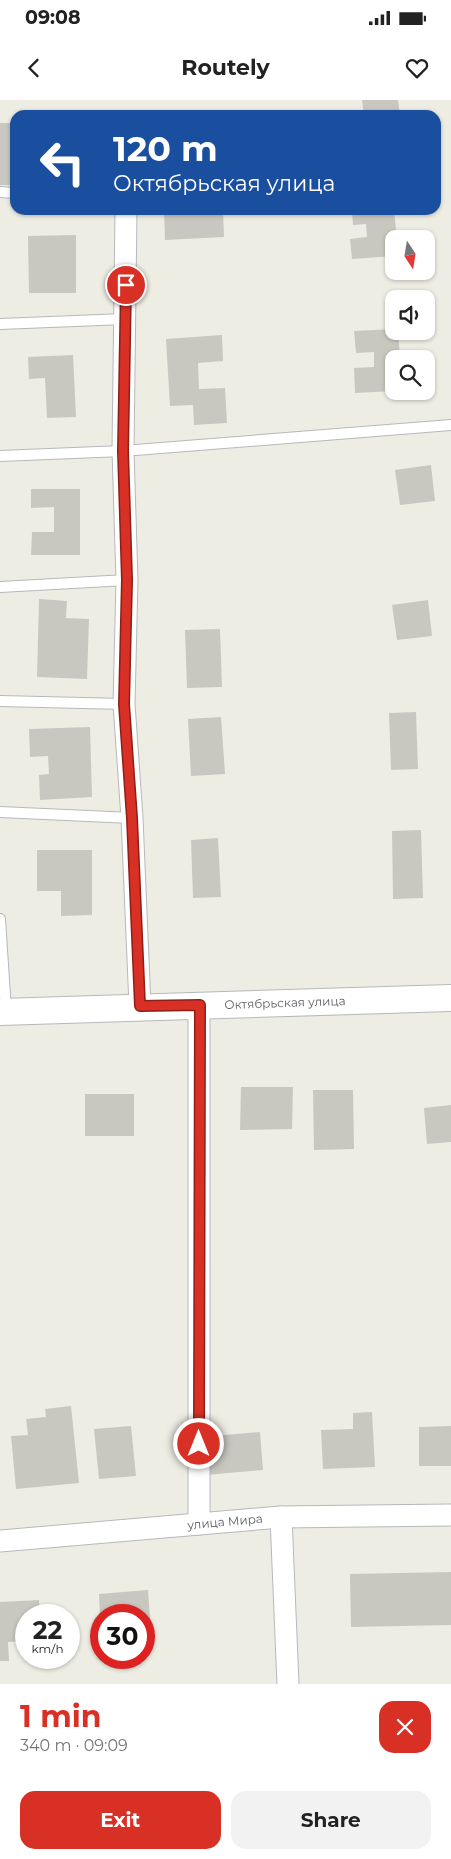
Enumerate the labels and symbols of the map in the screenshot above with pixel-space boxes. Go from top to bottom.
north arrow [385,230,435,280]
pin [105,264,147,306]
street label: Октябрьская улица [224,993,346,1012]
position arrow [172,1417,224,1469]
street label: улица Мира [186,1511,263,1532]
speed limit sign: 30 [90,1604,155,1669]

